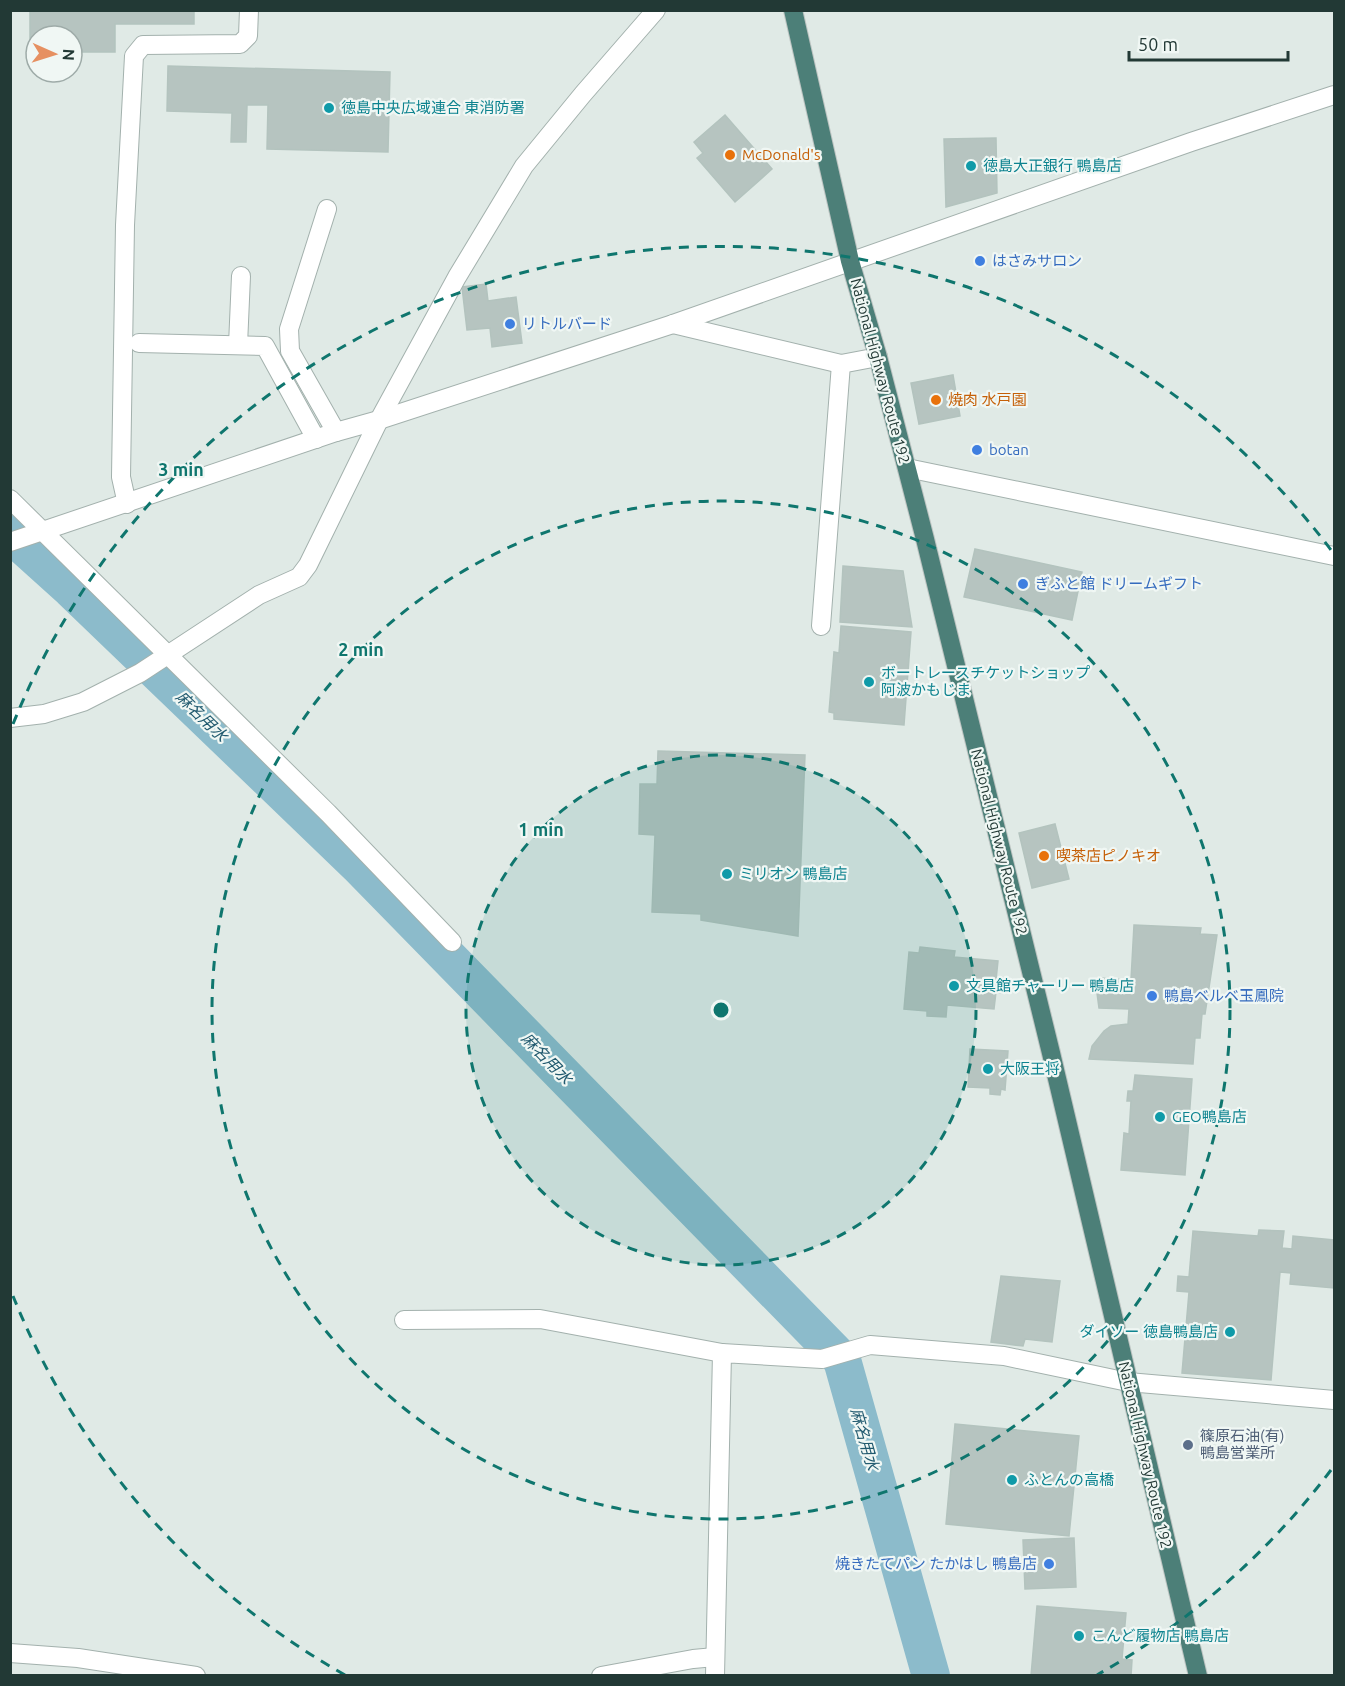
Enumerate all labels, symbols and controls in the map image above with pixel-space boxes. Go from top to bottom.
north arrow [24,24,84,84]
scale bar [1129,24,1288,62]
text: 50 m [1138,34,1178,54]
text: N [60,48,78,61]
place label: 徳島中央広域連合 東消防署 [341,99,524,116]
marker: 徳島中央広域連合 東消防署 [322,101,336,115]
place label: McDonald's [742,146,820,163]
marker: McDonald's [723,148,737,162]
place label: 徳島大正銀行 鴨島店 [983,157,1121,174]
marker: 徳島大正銀行 鴨島店 [964,159,978,173]
place label: はさみサロン [992,252,1082,269]
marker: はさみサロン [973,254,987,268]
street label: National Highway Route 192 [848,276,913,465]
place label: リトルバード [522,315,612,332]
marker: リトルバード [503,317,517,331]
place label: 焼肉 水戸園 [948,391,1026,408]
marker: 焼肉 水戸園 [929,393,943,407]
place label: botan [989,441,1029,458]
marker: botan [970,443,984,457]
text: 3 min [158,459,204,479]
place label: ぎふと館 ドリームギフト [1035,575,1203,592]
marker: ぎふと館 ドリームギフト [1016,577,1030,591]
text: 2 min [338,639,384,659]
place label: ボートレースチケットショップ 阿波かもじま [881,664,1090,698]
marker: ボートレースチケットショップ 阿波かもじま [862,675,876,689]
water label: 麻名用水 [173,687,233,746]
street label: National Highway Route 192 [968,747,1031,937]
text: 1 min [518,819,564,839]
place label: 喫茶店ピノキオ [1056,847,1161,864]
marker: 喫茶店ピノキオ [1037,849,1051,863]
place label: ミリオン 鴨島店 [739,865,847,882]
marker: ミリオン 鴨島店 [720,867,734,881]
place label: 文具館チャーリー 鴨島店 [966,977,1134,994]
marker: 文具館チャーリー 鴨島店 [947,979,961,993]
place label: 鴨島ベルベ玉鳳院 [1164,987,1284,1004]
marker: 鴨島ベルベ玉鳳院 [1145,989,1159,1003]
centre of rings [711,1000,731,1020]
water label: 麻名用水 [518,1029,577,1089]
place label: 大阪王将 [1000,1060,1060,1077]
marker: 大阪王将 [981,1062,995,1076]
place label: GEO鴨島店 [1172,1108,1247,1125]
marker: GEO鴨島店 [1153,1110,1167,1124]
place label: ダイソー 徳島鴨島店 [1080,1323,1218,1340]
marker: ダイソー 徳島鴨島店 [1223,1325,1237,1339]
street label: National Highway Route 192 [1116,1360,1175,1550]
water label: 麻名用水 [848,1406,883,1474]
place label: 篠原石油(有) 鴨島営業所 [1200,1427,1284,1461]
marker: 篠原石油(有) 鴨島営業所 [1181,1438,1195,1452]
place label: ふとんの高橋 [1024,1471,1114,1488]
marker: ふとんの高橋 [1005,1473,1019,1487]
place label: 焼きたてパン たかはし 鴨島店 [835,1555,1037,1572]
marker: 焼きたてパン たかはし 鴨島店 [1042,1557,1056,1571]
place label: こんど履物店 鴨島店 [1091,1627,1229,1644]
marker: こんど履物店 鴨島店 [1072,1629,1086,1643]

